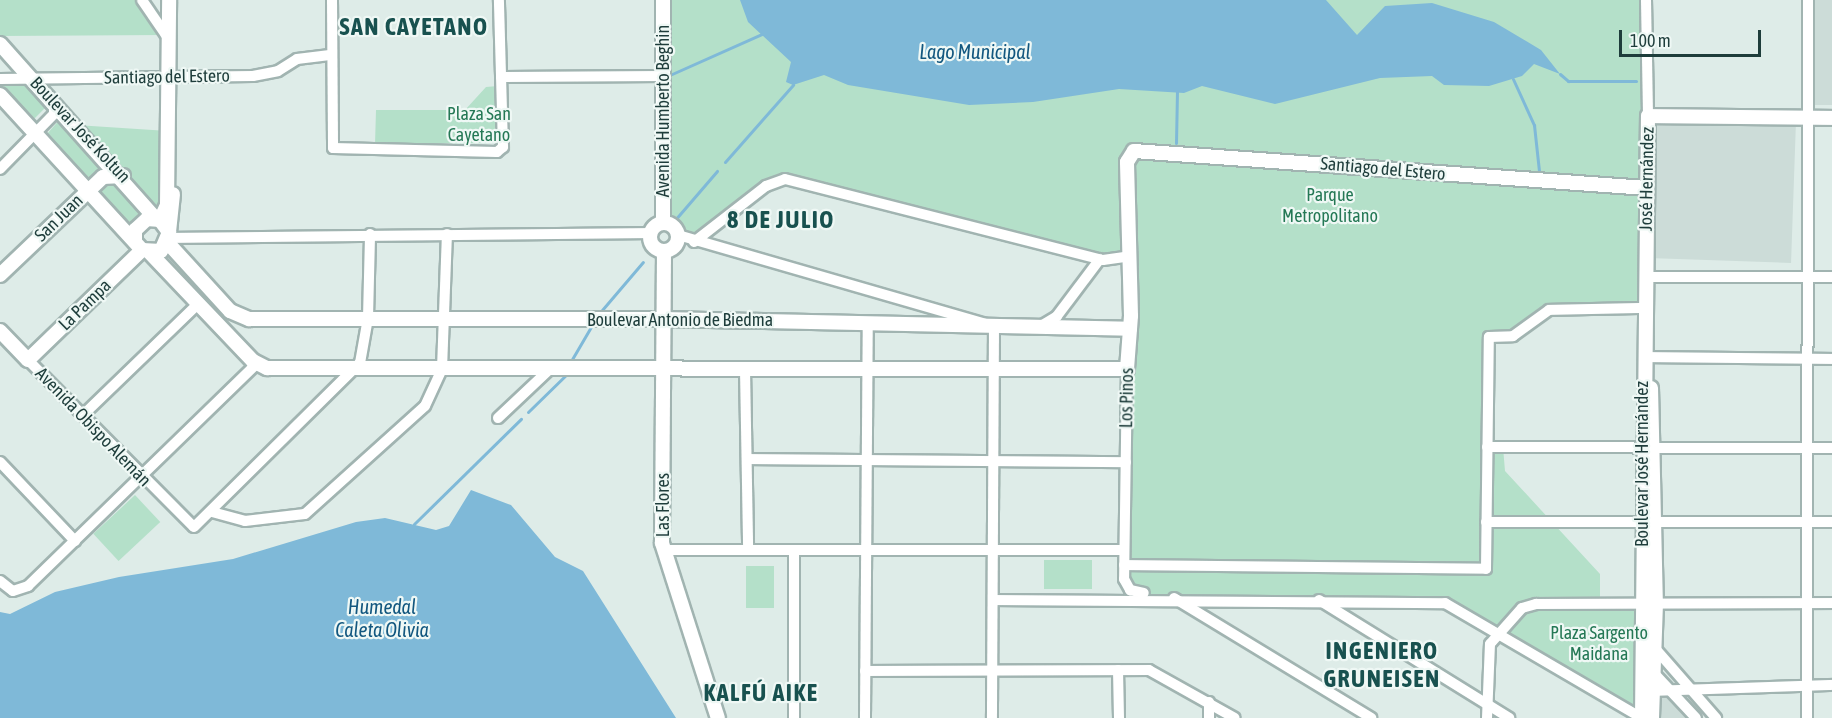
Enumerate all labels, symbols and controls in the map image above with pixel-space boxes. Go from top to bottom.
district label: SAN CAYETANO [339,13,489,41]
scale bar [1622,18,1764,56]
street label: Avenida Humberto Beghin [652,25,674,197]
text: 100 m [1630,30,1671,51]
water label: Lago Municipal [919,39,1031,63]
street label: Santiago del Estero [104,65,230,89]
street label: Boulevar José Koltun [25,72,135,188]
park label: Plaza San Cayetano [447,104,511,146]
street label: José Hernández [1635,127,1659,231]
street label: Santiago del Estero [1320,153,1446,185]
park label: Parque Metropolitano [1282,185,1378,228]
street label: San Juan [30,190,88,246]
district label: 8 DE JULIO [727,206,835,234]
street label: La Pampa [54,275,116,335]
street label: Boulevar Antonio de Biedma [587,309,773,331]
street label: Avenida Obispo Alemán [31,363,155,491]
street label: Los Pinos [1116,368,1138,428]
street label: Boulevar José Hernández [1631,381,1653,547]
street label: Las Flores [652,473,674,537]
water label: Humedal Caleta Olivia [335,595,429,642]
park label: Plaza Sargento Maidana [1550,623,1648,666]
district label: INGENIERO GRUNEISEN [1323,637,1441,693]
district label: KALFÚ AIKE [704,679,818,707]

